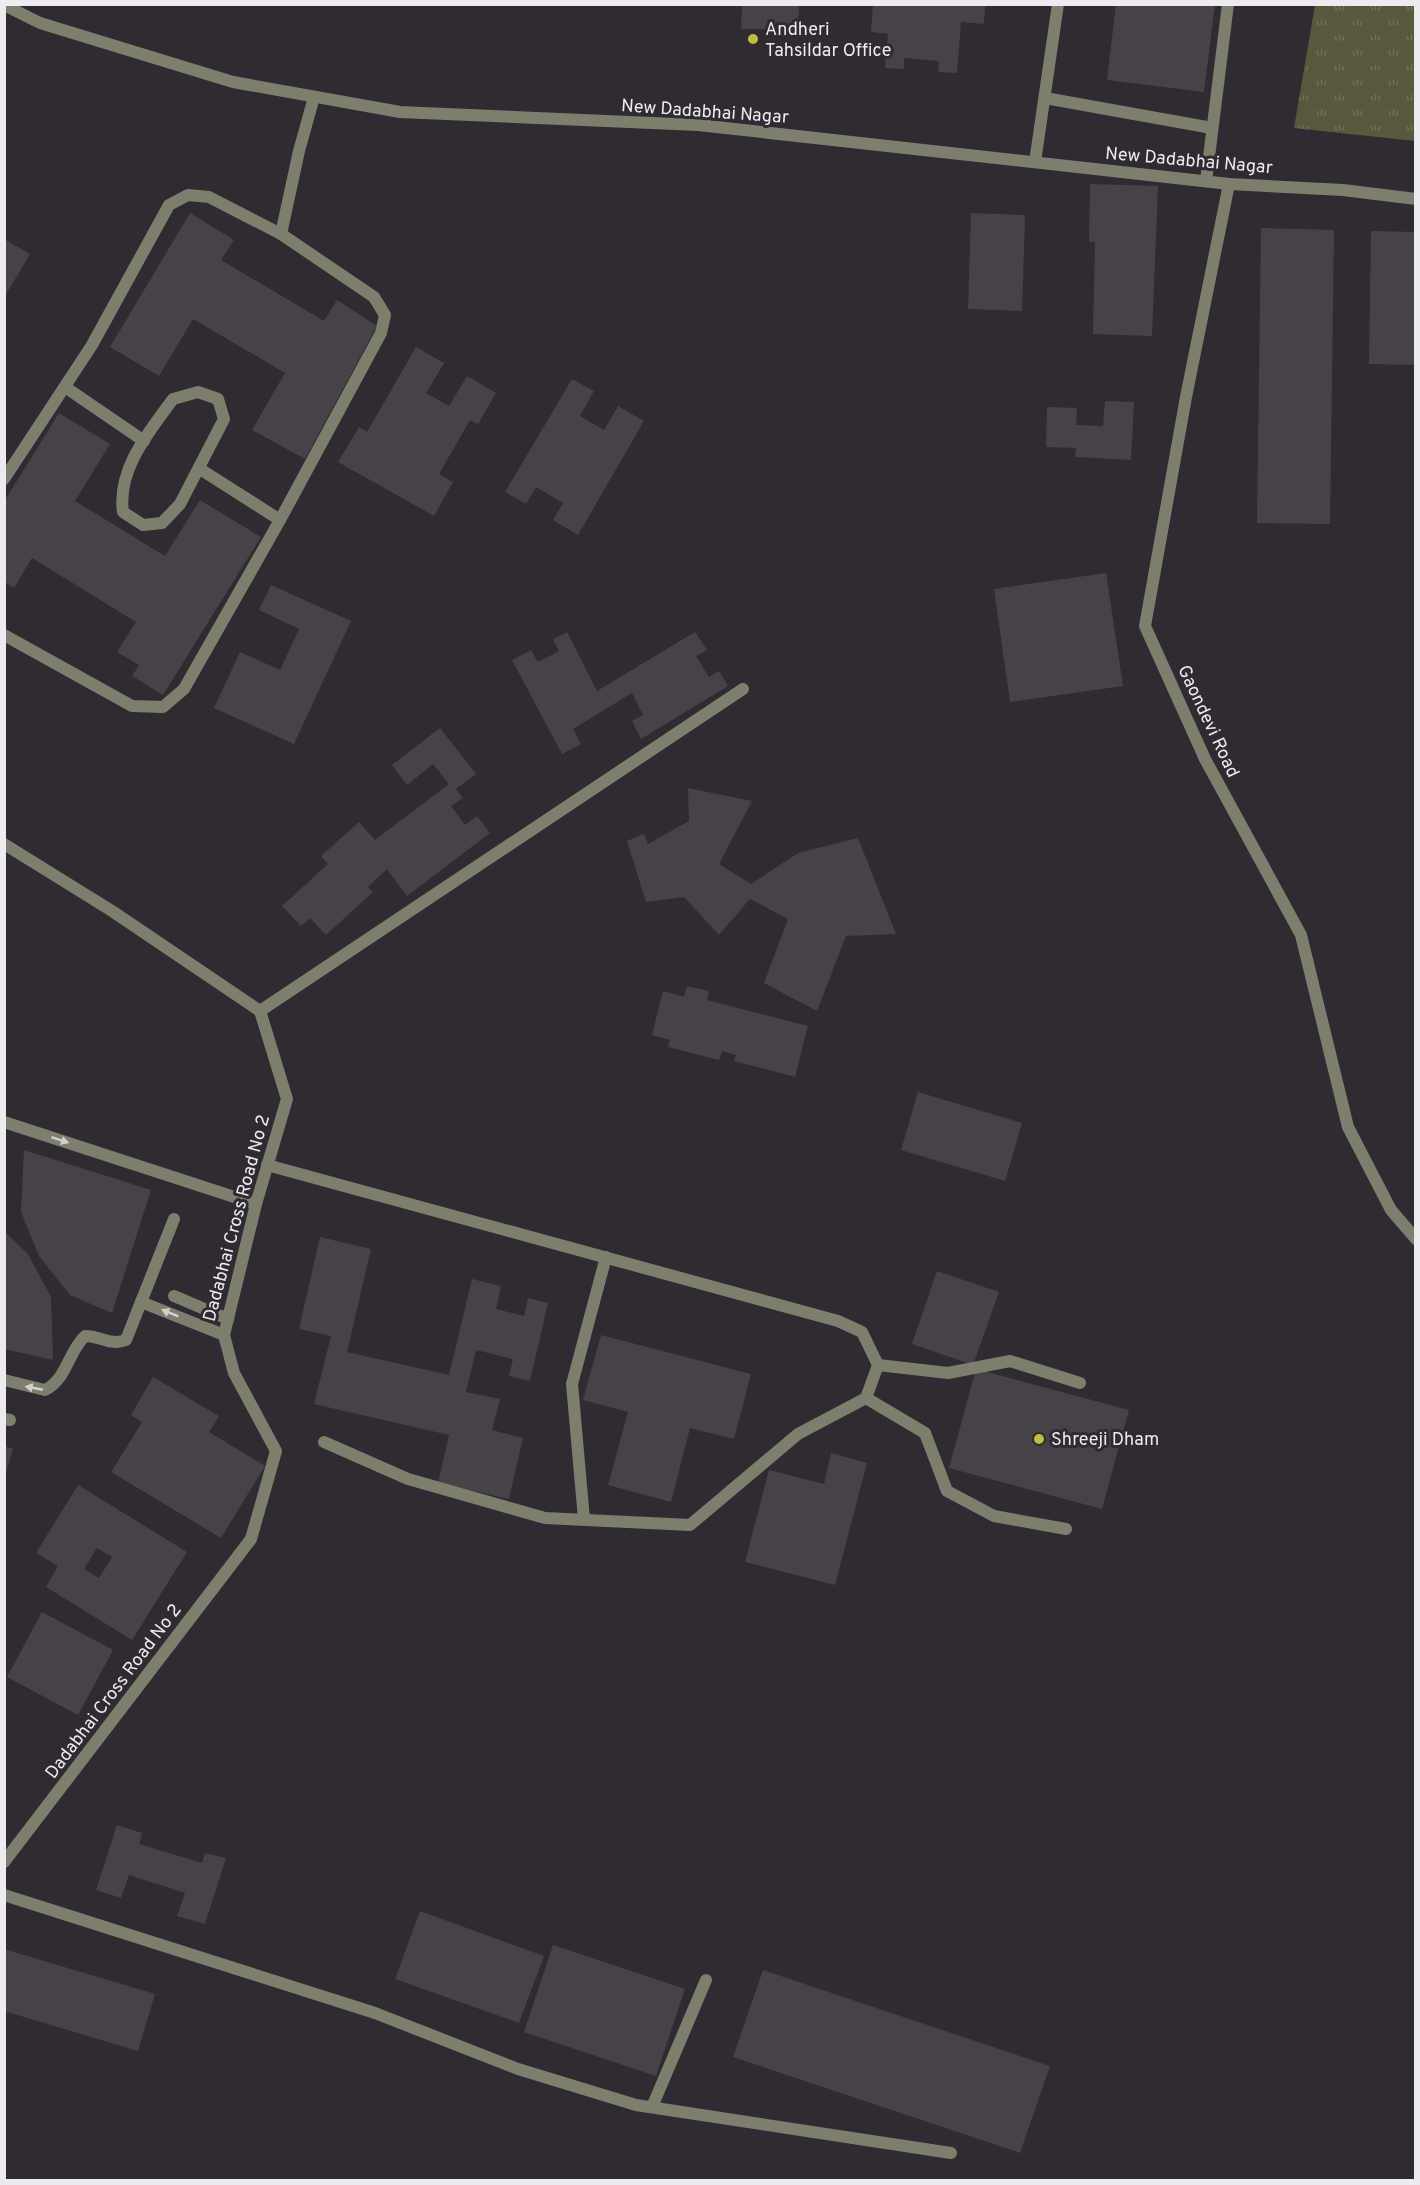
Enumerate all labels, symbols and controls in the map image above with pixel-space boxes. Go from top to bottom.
place label: Andheri Tahsildar Office [765,19,891,63]
marker: Andheri Tahsildar Office [746,32,760,46]
street label: New Dadabhai Nagar [620,95,790,130]
street label: New Dadabhai Nagar [1104,143,1274,180]
street label: Gaondevi Road [1172,662,1244,782]
street label: Dadabhai Cross Road No 2 [199,1113,276,1324]
one-way arrow [51,1136,69,1145]
one-way arrow [160,1308,178,1318]
one-way arrow [24,1383,43,1392]
place label: Shreeji Dham [1051,1429,1159,1452]
marker: Shreeji Dham [1032,1432,1046,1446]
street label: Dadabhai Cross Road No 2 [41,1600,187,1784]

